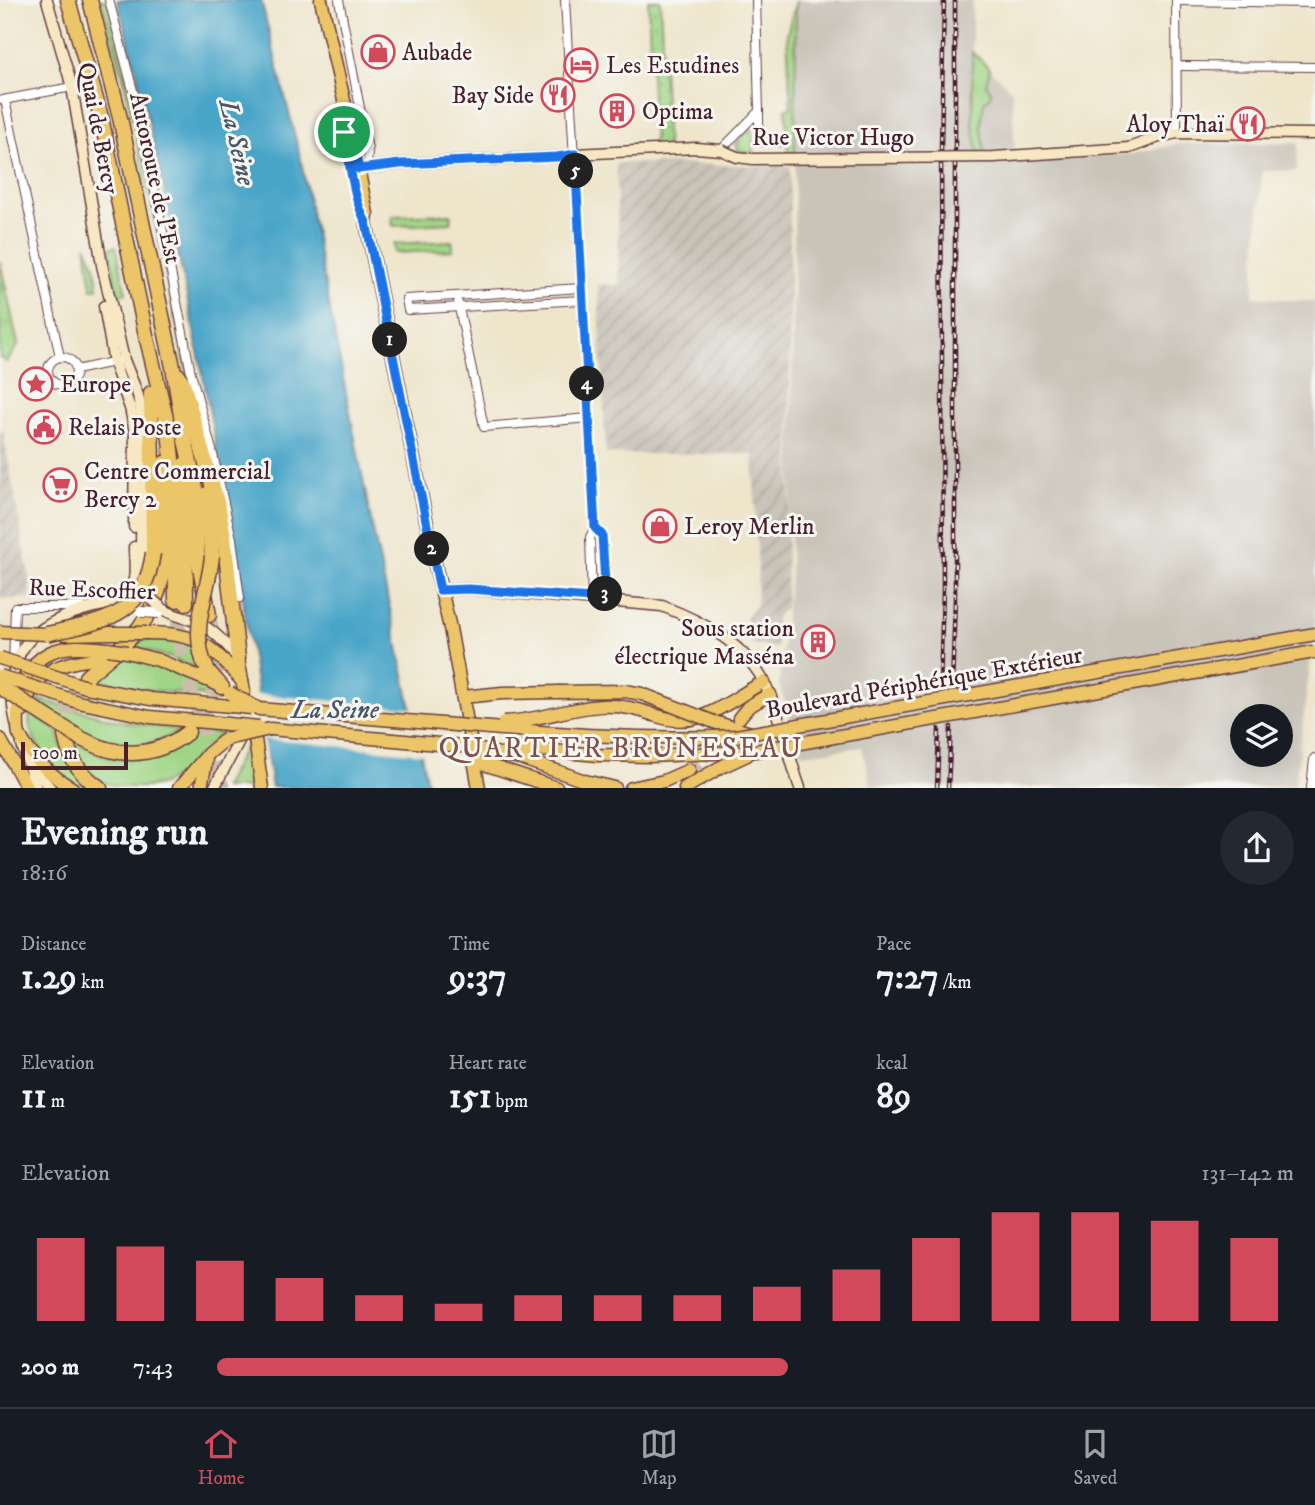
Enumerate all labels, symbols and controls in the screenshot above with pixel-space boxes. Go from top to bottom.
shop icon: Aubade [359,33,397,71]
place label: Aubade [402,38,472,68]
hotel icon: Les Estudines [562,46,600,84]
place label: Les Estudines [606,51,739,81]
street label: Quai de Bercy [71,60,126,197]
restaurant icon: Bay Side [539,76,577,114]
place label: Bay Side [452,81,534,111]
street label: Autoroute de l’Est [122,90,188,267]
building icon: Optima [598,92,636,130]
water label: La Seine [210,94,263,190]
place label: Optima [642,97,714,127]
pin [314,102,374,162]
restaurant icon: Aloy Thaï [1229,105,1267,143]
place label: Aloy Thaï [1126,110,1225,140]
icon: arrive [325,113,363,151]
street label: Rue Victor Hugo [752,123,914,153]
pin: 5 [558,154,594,188]
text: 5 [571,159,580,182]
pin: 1 [372,322,408,358]
text: 1 [386,328,393,351]
place icon: Europe [17,365,55,403]
pin: 4 [570,366,604,402]
place label: Europe [60,370,131,400]
text: 4 [581,372,592,395]
public building icon: Relais Poste [25,408,63,446]
place label: Relais Poste [68,413,181,443]
place label: Centre Commercial Bercy 2 [84,457,271,515]
supermarket icon: Centre Commercial Bercy 2 [41,466,79,504]
shop icon: Leroy Merlin [641,507,679,545]
place label: Leroy Merlin [684,512,815,542]
pin: 2 [414,532,450,566]
text: 2 [427,537,436,560]
street label: Rue Escoffier [28,573,156,607]
pin: 3 [588,576,622,612]
text: 3 [601,582,608,605]
place label: Sous station électrique Masséna [614,614,795,672]
building icon: Sous station électrique Masséna [799,623,837,661]
street label: Boulevard Périphérique Extérieur [764,640,1085,726]
water label: La Seine [289,694,380,727]
map controls [1230,704,1293,767]
button: layers [1230,704,1293,767]
district label: QUARTIER BRUNESEAU [439,731,803,766]
scale bar [21,738,128,770]
text: 100 m [32,742,78,765]
text: Evening run [21,809,208,857]
button: share [1220,811,1294,885]
text: 18:16 [21,859,67,888]
text: Distance [21,933,86,956]
text: Time [449,933,490,956]
text: Pace [876,933,911,956]
text: 1.29 [21,956,77,1000]
text: 9:37 [449,956,507,1000]
text: 7:27 [876,956,939,1000]
text: km [77,971,105,994]
text: /km [939,971,972,994]
text: Elevation [21,1052,95,1075]
text: Heart rate [449,1052,527,1075]
text: kcal [876,1052,908,1075]
text: 11 [21,1075,47,1119]
text: 151 [449,1075,492,1119]
text: 89 [876,1075,911,1119]
text: m [47,1090,65,1113]
text: bpm [492,1090,528,1113]
text: Elevation [21,1159,110,1188]
text: 131–142 m [1201,1159,1294,1188]
text: 200 m [21,1353,79,1382]
text: 7:43 [133,1353,173,1382]
tab: Home [198,1425,245,1490]
tab: Map [640,1425,678,1490]
tab: Saved [1074,1425,1117,1490]

